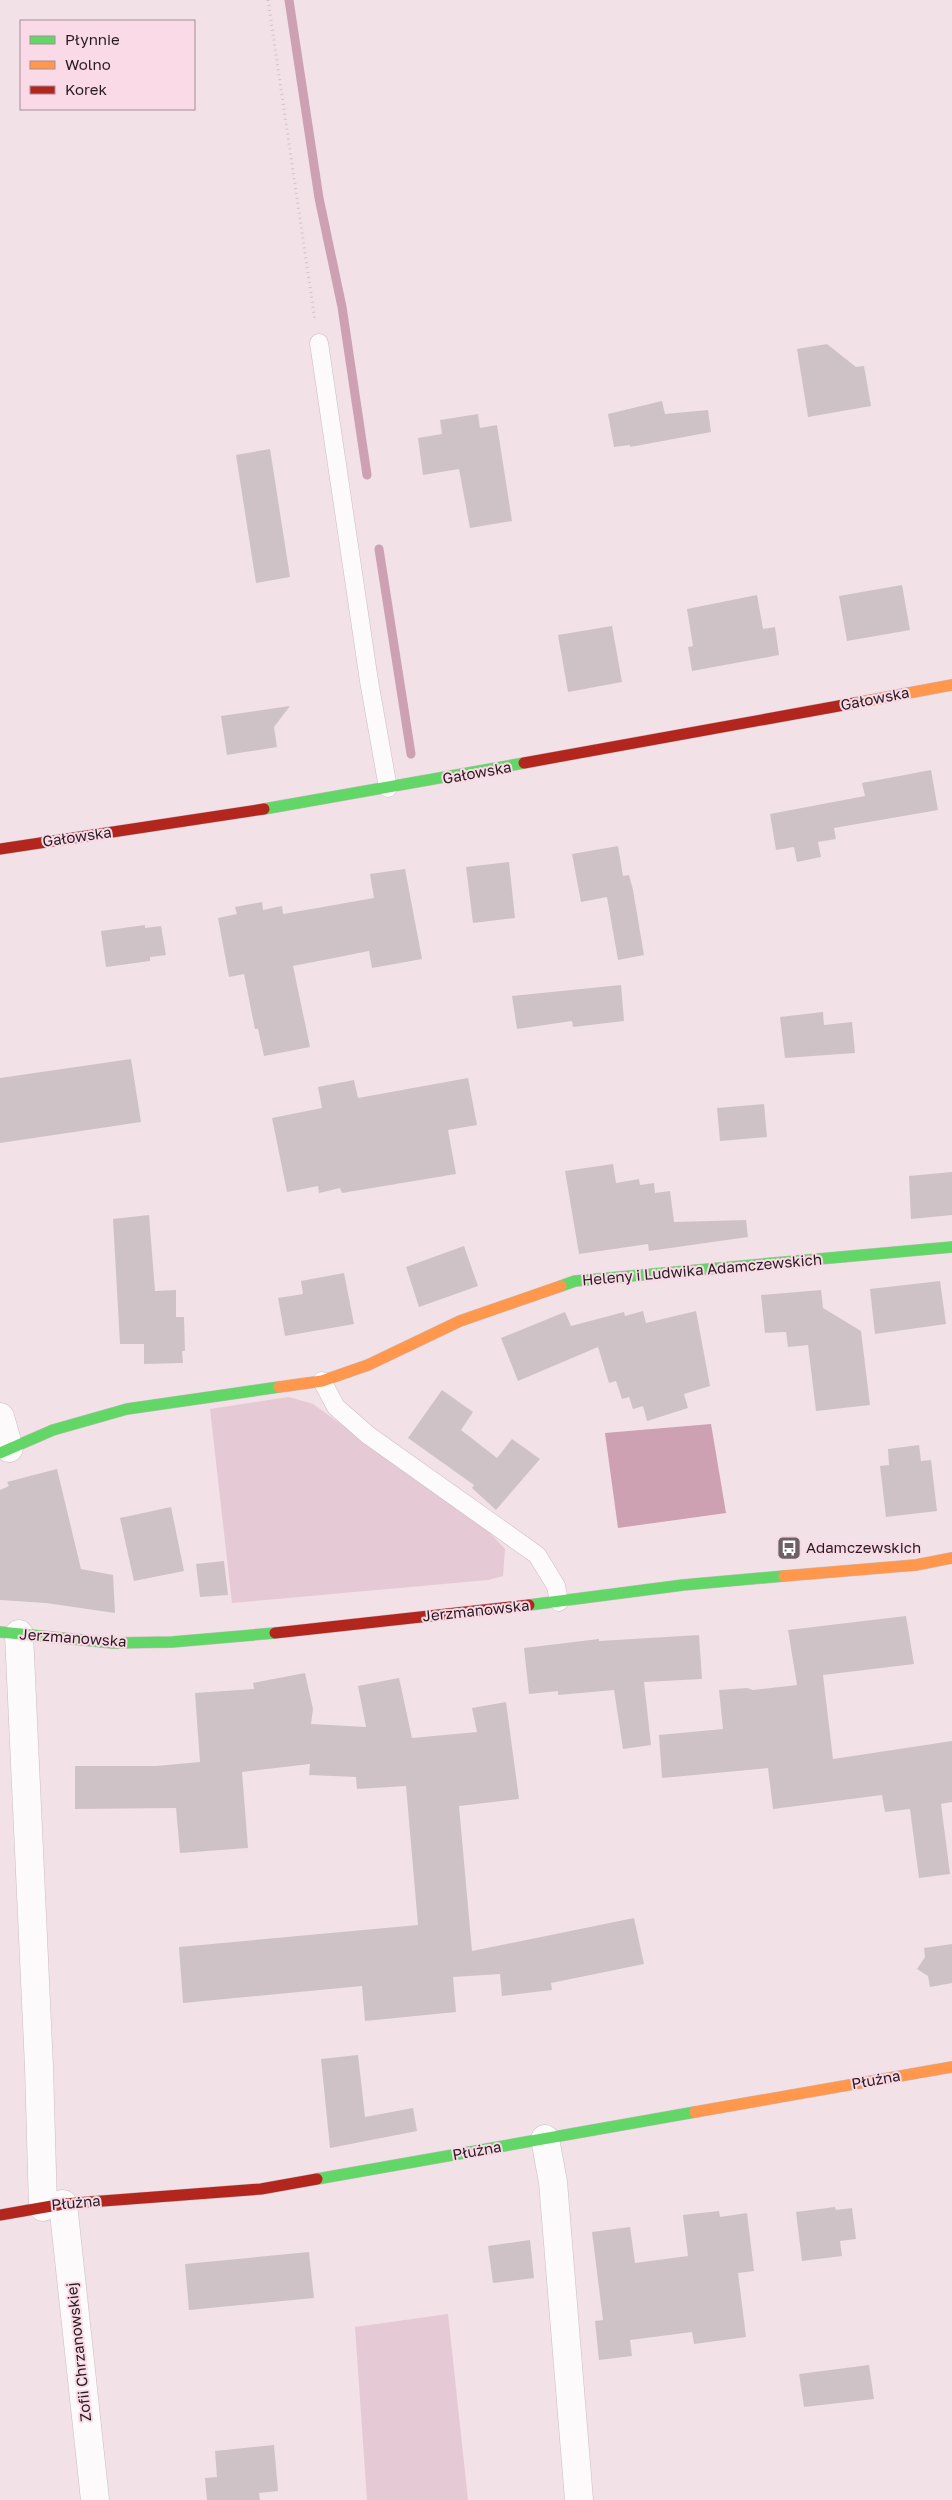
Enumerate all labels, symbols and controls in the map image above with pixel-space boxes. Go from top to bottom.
legend [20,20,195,110]
text: Płynnie [65,30,120,48]
text: Wolno [65,55,111,73]
text: Korek [65,80,107,98]
street label: Gałowska [839,683,911,714]
street label: Gałowska [441,757,513,787]
street label: Gałowska [41,822,113,850]
street label: Heleny i Ludwika Adamczewskich [581,1250,823,1288]
bus stop icon: Adamczewskich [776,1535,802,1561]
place label: Adamczewskich [806,1538,921,1556]
street label: Jerzmanowska [422,1595,530,1625]
street label: Jerzmanowska [19,1624,127,1650]
street label: Płużna [850,2066,902,2092]
street label: Płużna [451,2137,503,2163]
street label: Płużna [51,2191,101,2213]
street label: Zofii Chrzanowskiej [62,2282,94,2423]

